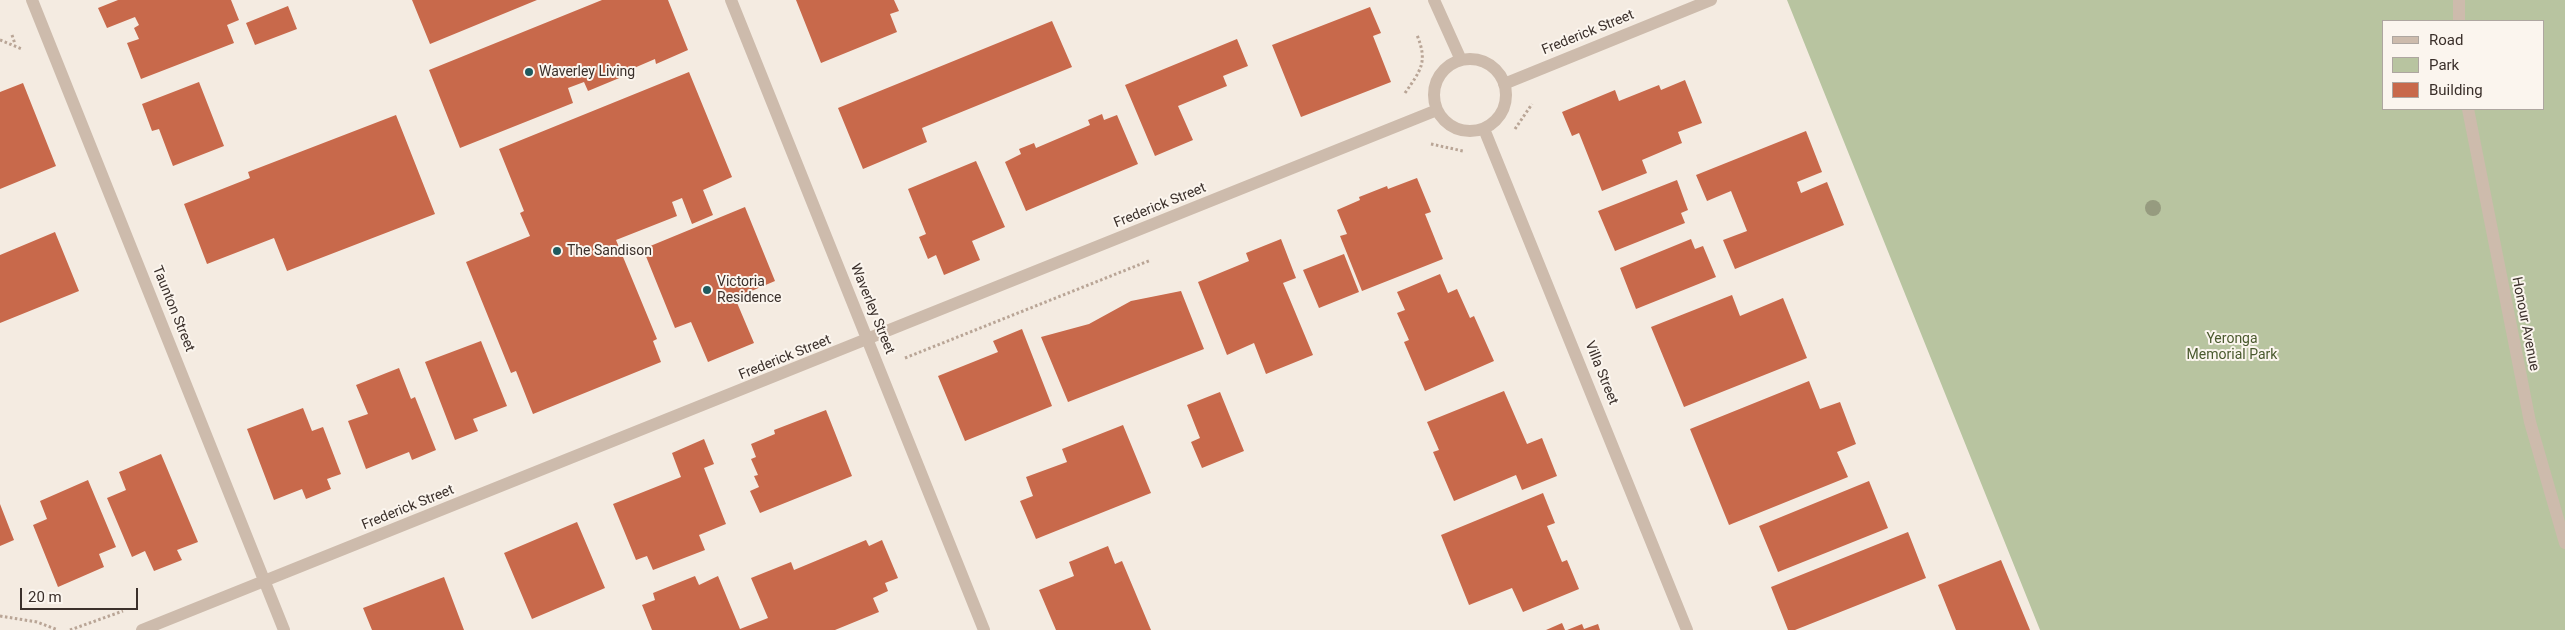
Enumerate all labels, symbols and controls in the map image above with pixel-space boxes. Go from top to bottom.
street label: Frederick Street [1539,7,1637,59]
legend [2382,20,2545,110]
text: Road [2429,31,2463,49]
text: Park [2429,56,2459,74]
place label: Waverley Living [539,64,635,80]
marker: Waverley Living [523,66,535,78]
text: Building [2429,81,2483,99]
street label: Frederick Street [1111,180,1209,232]
place label: The Sandison [567,243,652,259]
marker: The Sandison [551,245,563,257]
street label: Waverley Street [846,261,898,357]
street label: Taunton Street [148,264,198,354]
place label: Victoria Residence [717,274,781,306]
street label: Honour Avenue [2508,276,2542,372]
marker: Victoria Residence [701,284,713,296]
park label: Yeronga Memorial Park [2187,331,2277,364]
street label: Frederick Street [736,332,834,384]
street label: Villa Street [1581,339,1621,407]
street label: Frederick Street [359,482,457,534]
scale bar [22,578,140,610]
text: 20 m [28,588,62,606]

